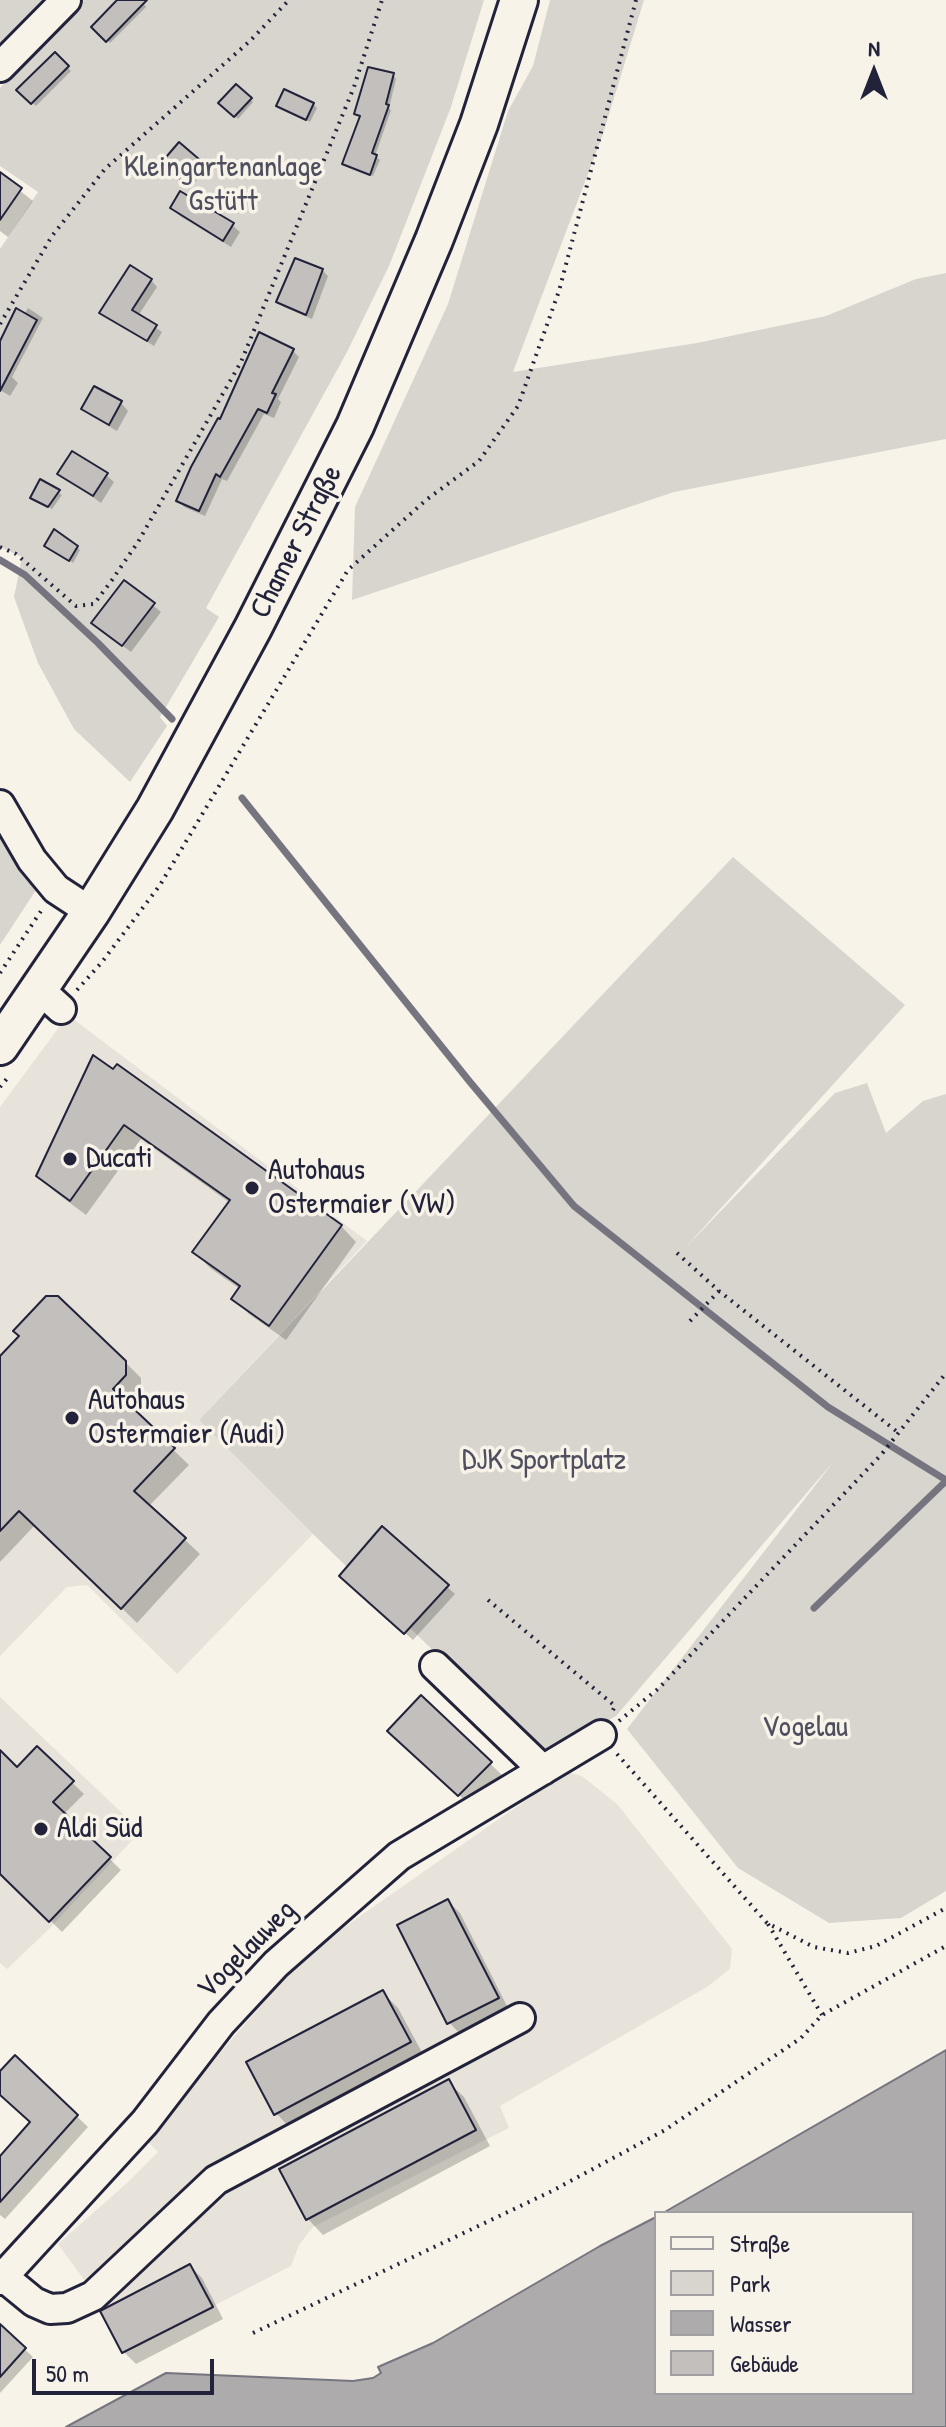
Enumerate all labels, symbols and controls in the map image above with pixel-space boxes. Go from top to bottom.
north arrow [834,32,914,112]
text: N [868,33,880,63]
park label: Kleingartenanlage Gstütt [124,150,322,220]
street label: Chamer Straße [243,460,351,624]
place label: Ducati [86,1141,153,1177]
marker: Ducati [61,1150,79,1168]
place label: Autohaus Ostermaier (VW) [268,1153,456,1224]
marker: Autohaus Ostermaier (VW) [243,1179,261,1197]
place label: Autohaus Ostermaier (Audi) [88,1383,285,1454]
marker: Autohaus Ostermaier (Audi) [63,1409,81,1427]
park label: DJK Sportplatz [462,1443,626,1479]
park label: Vogelau [762,1710,848,1746]
place label: Aldi Süd [57,1811,142,1847]
marker: Aldi Süd [32,1820,50,1838]
street label: Vogelauweg [190,1893,304,2007]
legend [654,2211,914,2395]
text: Straße [730,2227,790,2259]
text: Park [730,2267,770,2299]
text: Wasser [730,2307,791,2339]
scale bar [36,2343,218,2393]
text: Gebäude [730,2347,799,2379]
text: 50 m [46,2357,89,2389]

